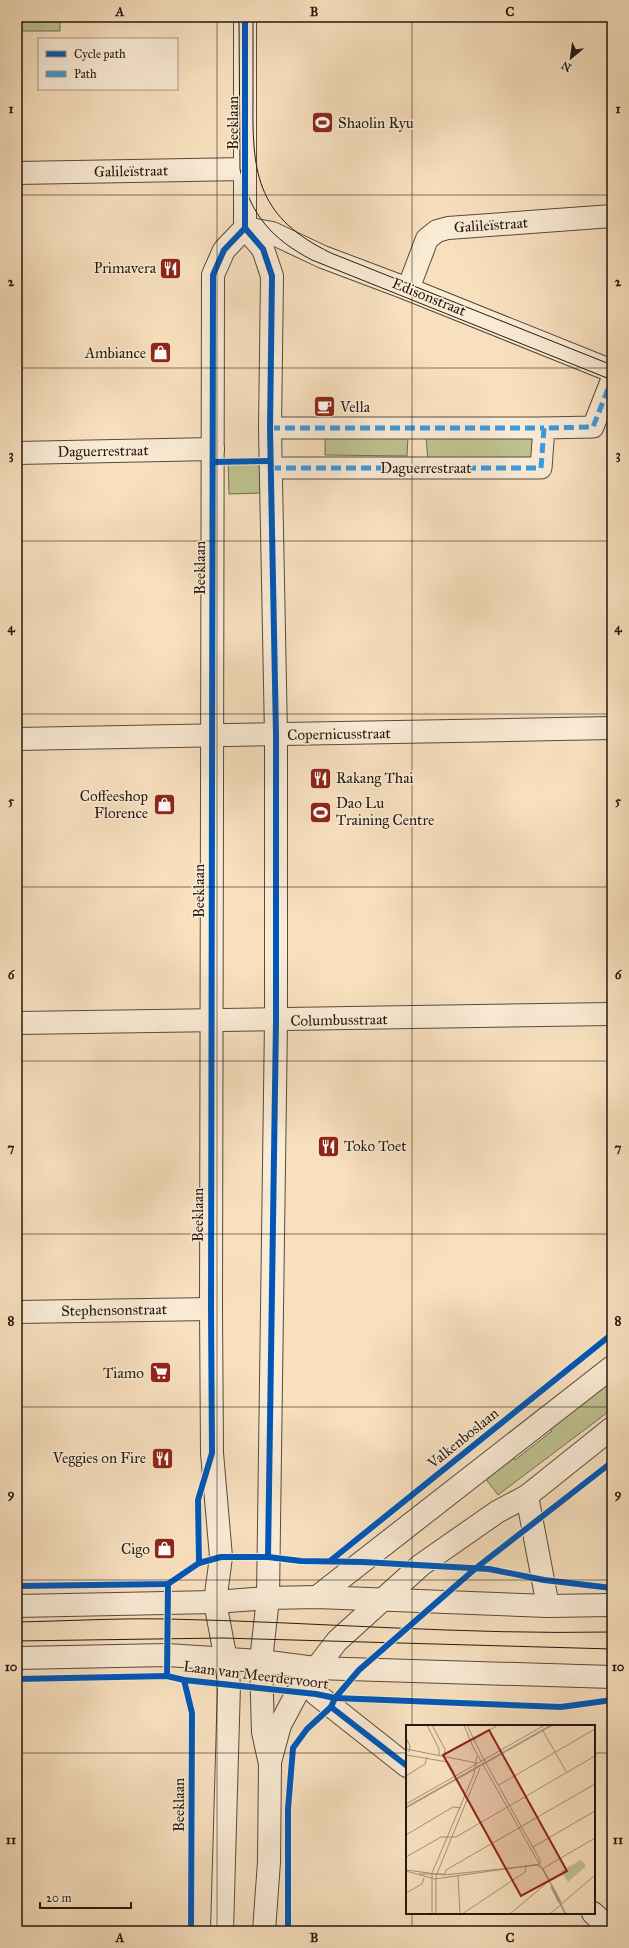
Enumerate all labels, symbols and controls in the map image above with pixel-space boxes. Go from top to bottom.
text: A [115,4,125,20]
text: B [310,4,319,20]
text: C [506,4,515,20]
legend [38,38,178,90]
north arrow [551,38,591,78]
text: Cycle path [74,47,126,61]
text: N [559,58,574,74]
text: Path [74,67,97,81]
street label: Beeklaan [224,96,242,150]
text: 1 [8,101,14,117]
text: 1 [615,101,621,117]
sports icon: Shaolin Ryu [309,110,335,136]
place label: Shaolin Ryu [338,114,414,132]
street label: Galileïstraat [94,161,169,181]
street label: Galileïstraat [453,213,529,237]
restaurant icon: Primavera [158,255,184,281]
place label: Primavera [94,259,157,277]
text: 2 [8,274,15,290]
street label: Edisonstraat [389,274,469,320]
text: 2 [615,274,622,290]
shop icon: Ambiance [148,340,174,366]
place label: Ambiance [84,344,146,362]
cafe icon: Vella [312,394,338,420]
place label: Vella [339,398,371,416]
street label: Daguerrestraat [57,441,150,461]
text: 3 [8,447,14,463]
text: 3 [615,447,621,463]
street label: Daguerrestraat [380,459,472,477]
street label: Beeklaan [191,541,209,595]
text: 4 [7,620,15,636]
text: 4 [614,620,622,636]
street label: Copernicusstraat [287,724,392,744]
restaurant icon: Rakang Thai [307,765,333,791]
place label: Rakang Thai [336,769,414,787]
place label: Coffeeshop Florence [80,787,148,822]
shop icon: Coffeeshop Florence [151,792,177,818]
text: 5 [8,793,15,809]
text: 5 [615,793,622,809]
place label: Dao Lu Training Centre [336,794,434,829]
sports icon: Dao Lu Training Centre [307,799,333,825]
street label: Beeklaan [190,864,208,918]
text: 6 [8,967,16,983]
text: 6 [615,967,623,983]
street label: Columbusstraat [290,1010,389,1030]
restaurant icon: Toko Toet [316,1133,342,1159]
place label: Toko Toet [344,1137,407,1155]
text: 7 [8,1140,15,1156]
text: 7 [615,1140,622,1156]
street label: Beeklaan [189,1188,207,1242]
street label: Stephensonstraat [61,1300,168,1320]
text: 8 [8,1313,15,1329]
text: 8 [615,1313,622,1329]
supermarket icon: Tiamo [147,1360,173,1386]
place label: Tiamo [103,1364,144,1382]
street label: Valkenboslaan [423,1404,502,1473]
restaurant icon: Veggies on Fire [149,1445,175,1471]
place label: Veggies on Fire [52,1449,146,1467]
text: 9 [8,1486,15,1502]
text: 9 [615,1486,622,1502]
shop icon: Cigo [152,1536,178,1562]
place label: Cigo [121,1540,150,1558]
street label: Laan van Meerdervoort [182,1657,330,1693]
text: 10 [5,1659,18,1675]
text: 10 [612,1659,625,1675]
inset map [406,1725,595,1914]
street label: Beeklaan [170,1778,188,1832]
text: 11 [6,1832,16,1848]
text: 11 [613,1832,623,1848]
scale bar [40,1884,131,1910]
text: 20 m [46,1891,72,1905]
text: A [115,1930,125,1946]
text: B [310,1930,319,1946]
text: C [506,1930,515,1946]

